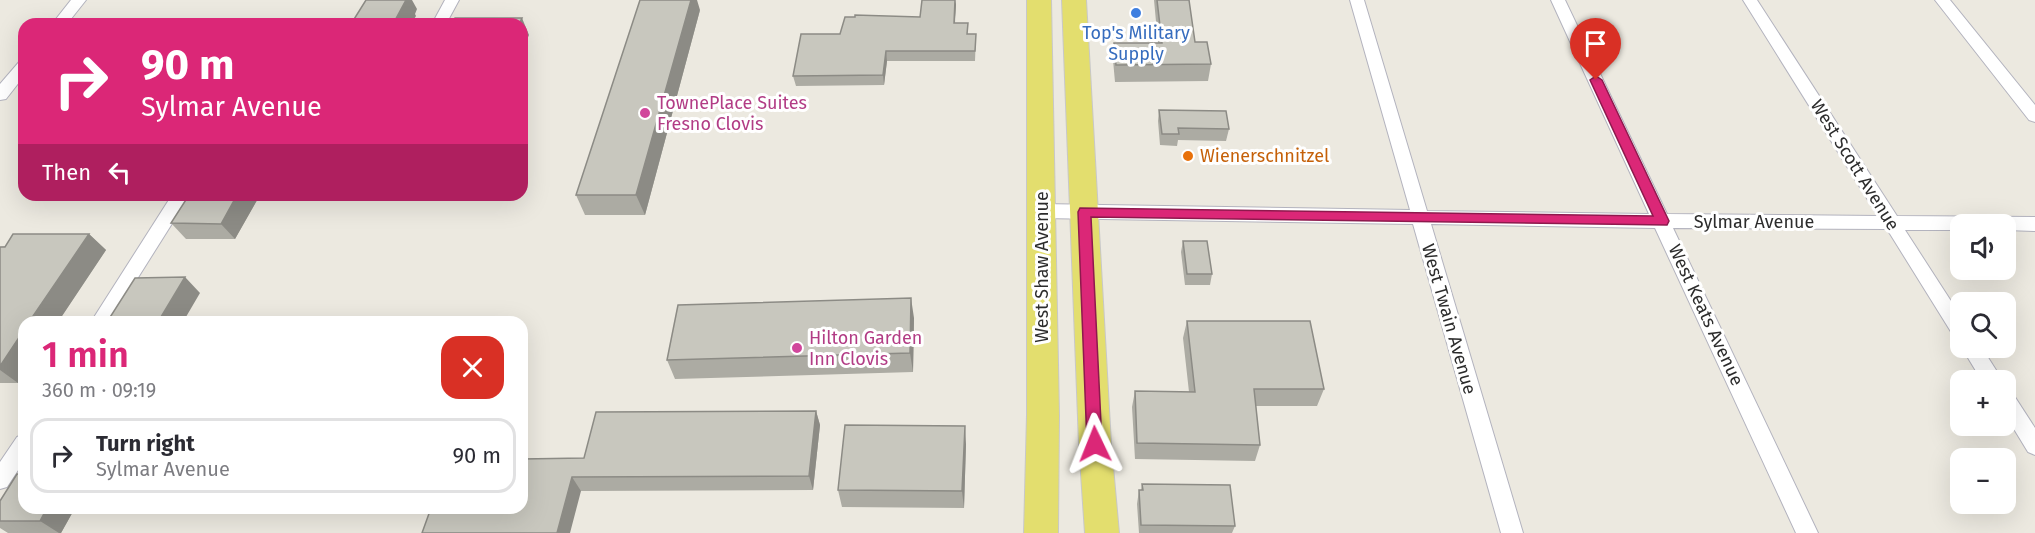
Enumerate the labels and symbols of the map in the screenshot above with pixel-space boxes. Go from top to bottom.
marker: Top's Military Supply [1129,6,1143,20]
pin [1570,18,1621,80]
place label: Top's Military Supply [1082,22,1190,65]
place label: TownePlace Suites Fresno Clovis [657,92,807,135]
street label: West Scott Avenue [1806,95,1904,235]
marker: TownePlace Suites Fresno Clovis [638,106,652,120]
place label: Wienerschnitzel [1200,145,1329,167]
marker: Wienerschnitzel [1181,149,1195,163]
street label: West Shaw Avenue [1031,191,1053,343]
street label: Sylmar Avenue [1694,211,1814,233]
street label: West Twain Avenue [1417,241,1481,397]
street label: West Keats Avenue [1664,241,1748,389]
place label: Hilton Garden Inn Clovis [809,327,922,370]
marker: Hilton Garden Inn Clovis [790,341,804,355]
position arrow [1063,412,1127,476]

